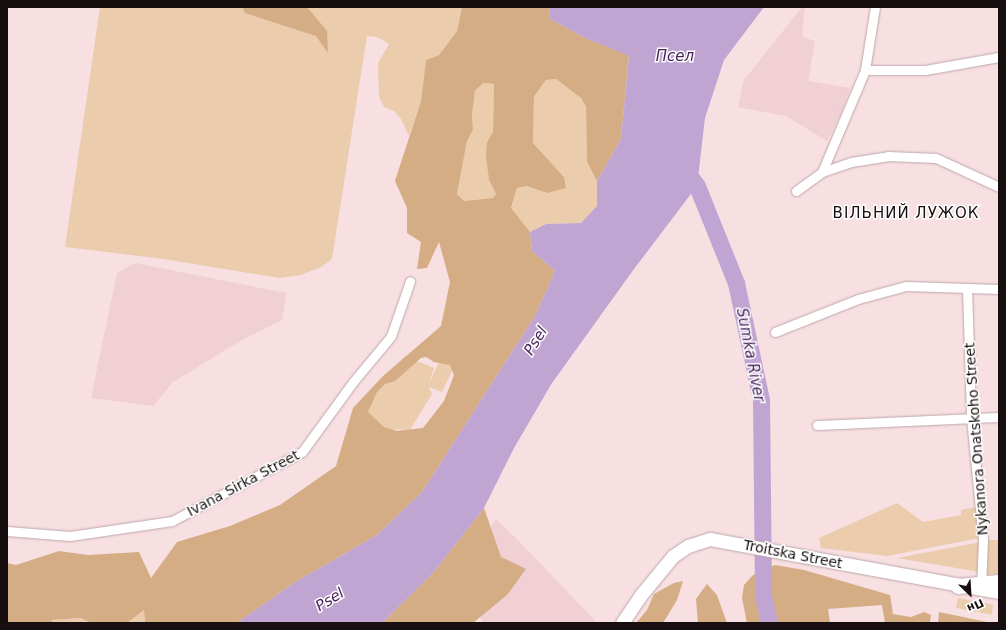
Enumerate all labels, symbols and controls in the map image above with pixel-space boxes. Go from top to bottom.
water label: Псел [656,48,694,66]
district label: ВІЛЬНИЙ ЛУЖОК [833,205,979,223]
water label: Sumka River [732,307,768,403]
water label: Psel [520,323,552,359]
street label: Nykanora Onatskoho Street [961,342,991,536]
street label: Ivana Sirka Street [184,446,302,520]
street label: Troitska Street [742,536,844,572]
north arrow [950,574,990,614]
water label: Psel [312,584,348,616]
text: Пн [965,596,986,615]

